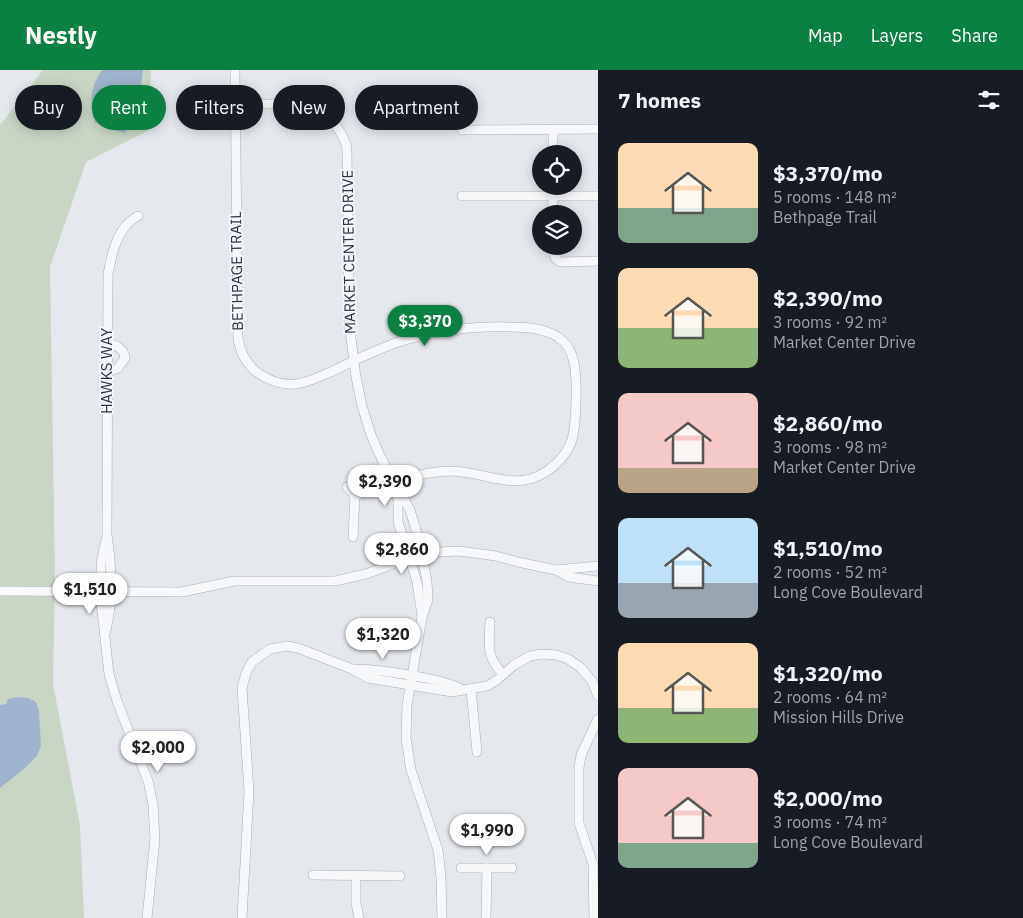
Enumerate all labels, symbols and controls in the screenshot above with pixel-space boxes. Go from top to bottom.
text: Nestly [25,19,97,51]
text: Map [808,24,843,47]
text: Layers [871,24,923,47]
text: Share [951,24,998,47]
chip: Buy [15,85,82,130]
chip: Rent [92,85,166,130]
chip: Filters [176,85,263,130]
chip: New [273,85,345,130]
chip: Apartment [355,85,478,130]
text: 7 homes [618,86,701,114]
icon: filters [975,86,1003,114]
map controls [532,145,582,255]
button: locate [532,145,582,195]
text: $3,370/mo [773,159,883,187]
icon: home [658,163,718,223]
street label: MARKET CENTER DRIVE [338,170,359,334]
text: 5 rooms · 148 m² [773,187,897,207]
button: layers [532,205,582,255]
text: Bethpage Trail [773,207,877,227]
street label: BETHPAGE TRAIL [226,211,247,331]
text: $2,390/mo [773,284,883,312]
icon: home [658,288,718,348]
pin: $3,370 [384,304,466,347]
text: $3,370 [399,311,451,331]
text: 3 rooms · 92 m² [773,312,887,332]
street label: HAWKS WAY [97,328,116,414]
text: Market Center Drive [773,332,916,352]
text: $2,860/mo [773,409,883,437]
icon: home [658,413,718,473]
text: 3 rooms · 98 m² [773,437,887,457]
text: Market Center Drive [773,457,916,477]
pin: $2,390 [344,464,426,507]
text: $2,390 [359,471,411,491]
pin: $2,860 [361,532,443,575]
text: $1,510/mo [773,534,883,562]
icon: home [658,538,718,598]
text: $2,860 [376,539,428,559]
text: 2 rooms · 52 m² [773,562,887,582]
pin: $1,510 [49,572,131,615]
text: $1,510 [64,579,116,599]
text: Long Cove Boulevard [773,582,923,602]
pin: $1,320 [342,618,424,660]
text: $1,320 [357,624,409,644]
text: $1,320/mo [773,659,883,687]
icon: home [658,663,718,723]
text: 2 rooms · 64 m² [773,687,887,707]
text: Mission Hills Drive [773,707,904,727]
pin: $2,000 [117,730,199,773]
text: $2,000 [132,737,184,757]
text: $2,000/mo [773,784,883,812]
icon: home [658,788,718,848]
text: 3 rooms · 74 m² [773,812,887,832]
pin: $1,990 [446,814,528,856]
text: $1,990 [461,820,513,840]
text: Long Cove Boulevard [773,832,923,852]

